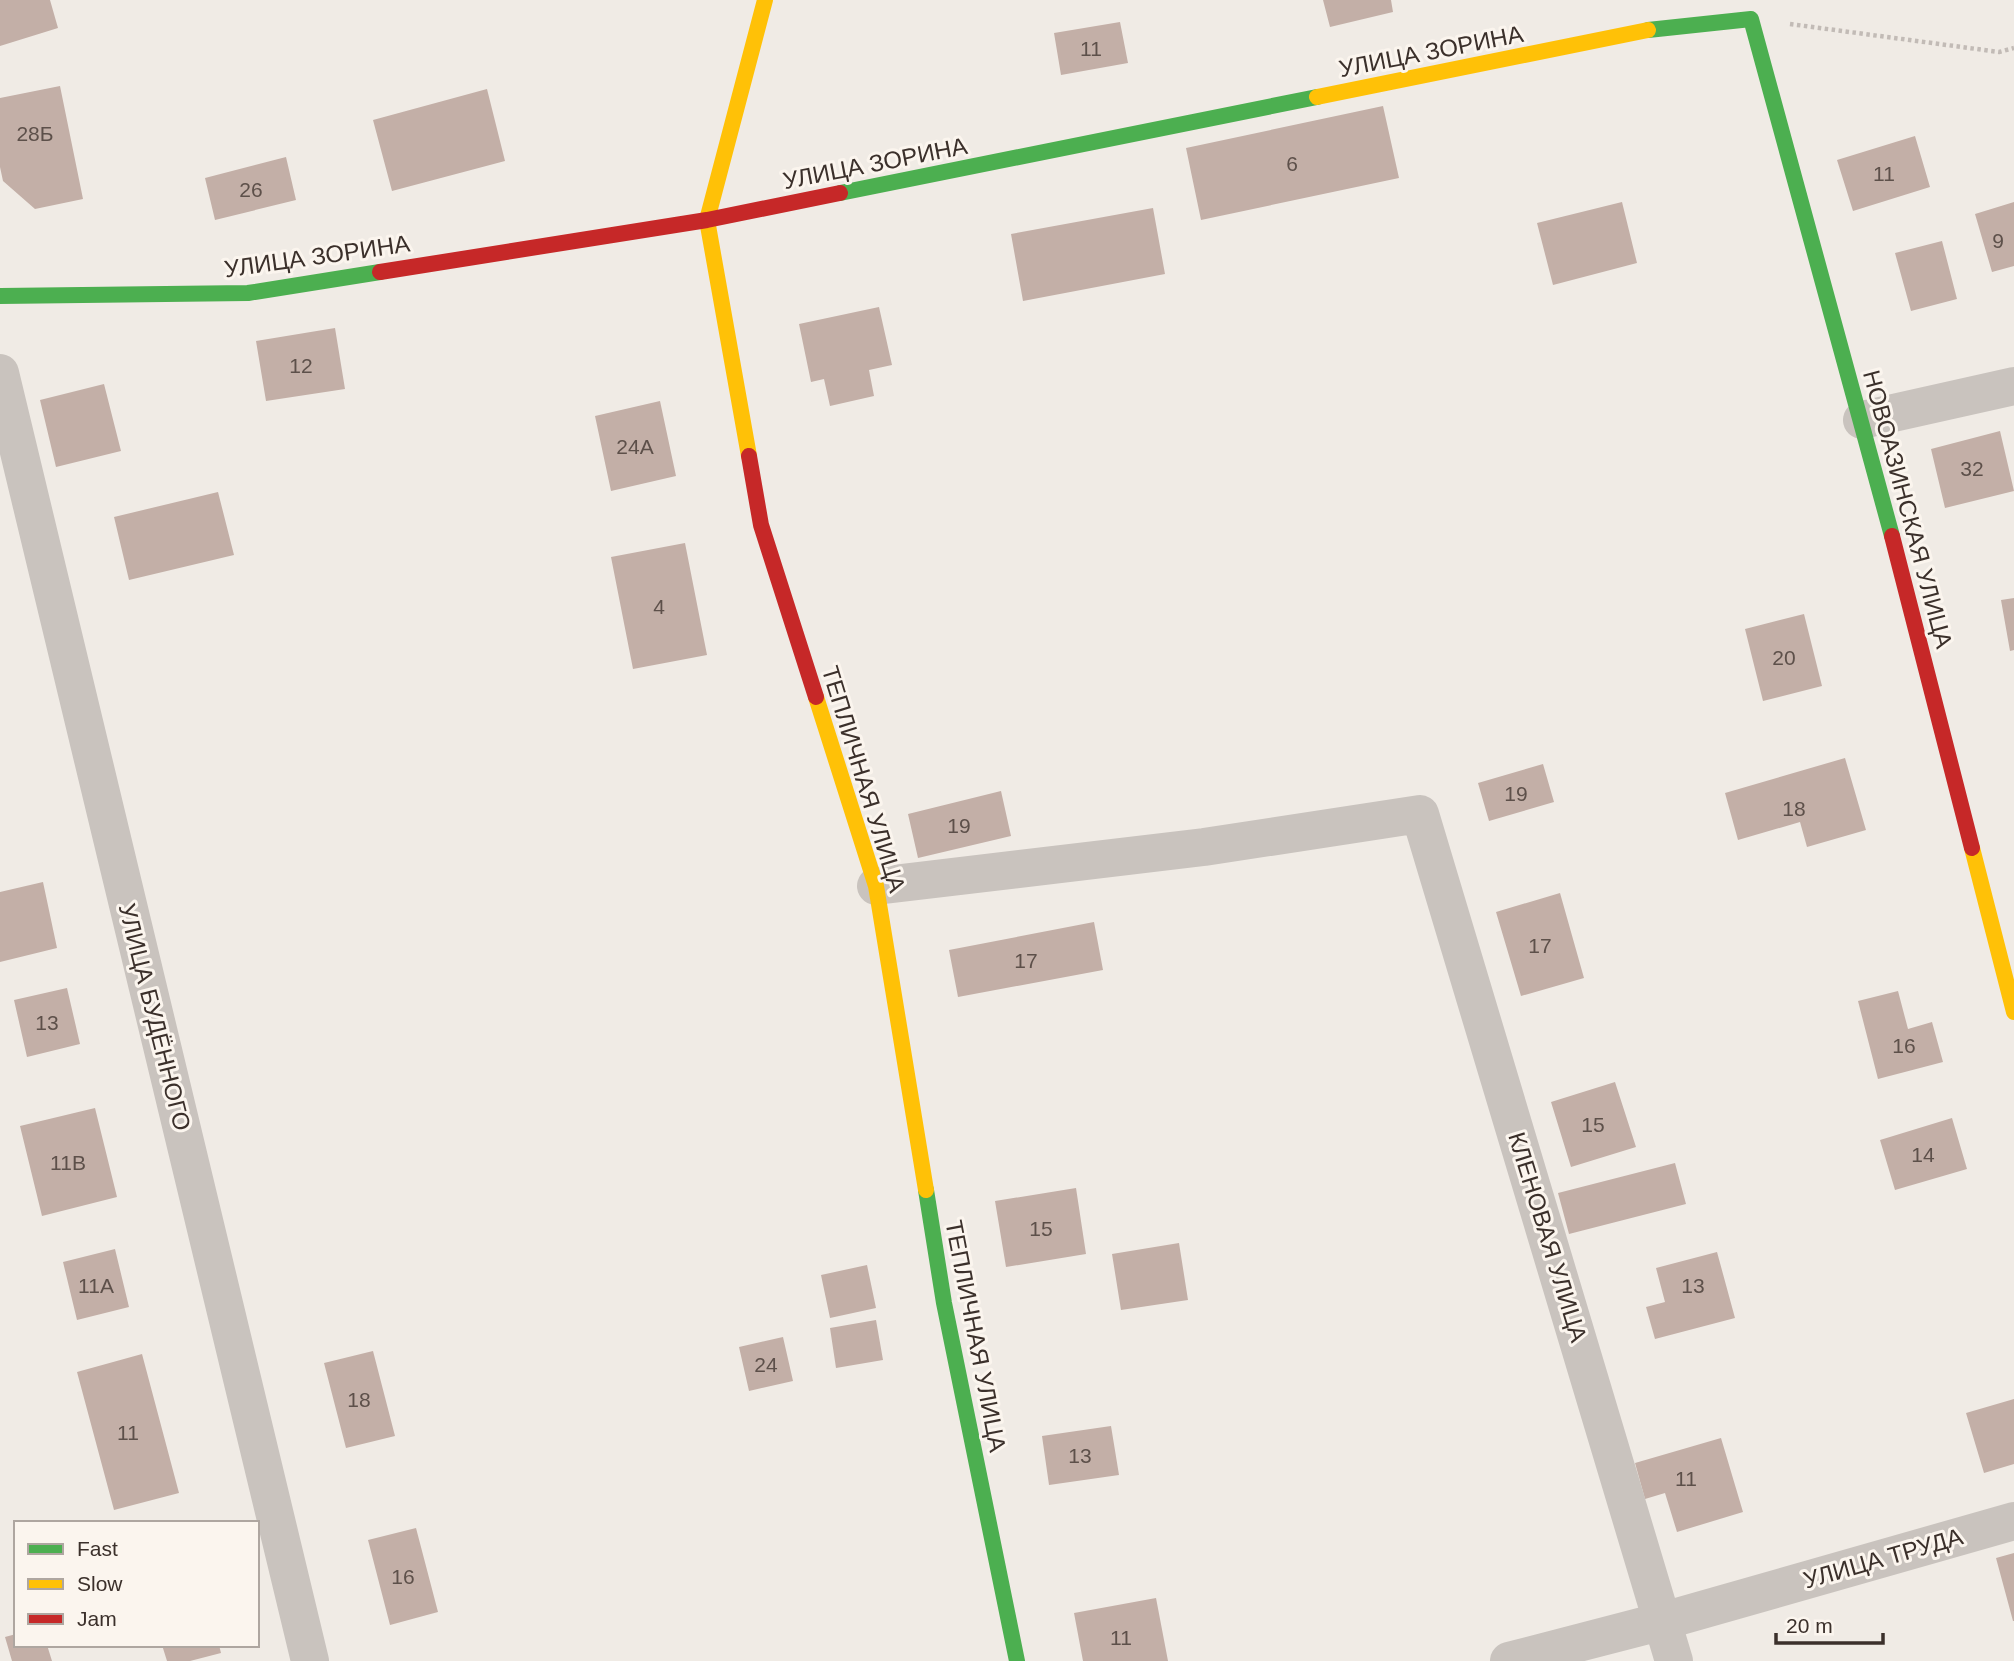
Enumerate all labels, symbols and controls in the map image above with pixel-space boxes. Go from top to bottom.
street label: УЛИЦА ЗОРИНА [1336,20,1526,82]
house number: 11 [1080,37,1102,60]
house number: 28Б [16,122,54,145]
street label: УЛИЦА ЗОРИНА [780,132,970,194]
house number: 6 [1286,152,1298,175]
house number: 11 [1873,162,1895,185]
house number: 26 [239,178,263,201]
house number: 9 [1992,229,2004,252]
street label: УЛИЦА ЗОРИНА [222,230,412,282]
house number: 12 [289,354,313,377]
street label: НОВОАЗИНСКАЯ УЛИЦА [1858,367,1958,651]
house number: 24А [616,435,654,458]
house number: 32 [1960,457,1984,480]
house number: 4 [653,595,665,618]
house number: 20 [1772,646,1796,669]
street label: ТЕПЛИЧНАЯ УЛИЦА [817,662,911,896]
house number: 19 [1504,782,1528,805]
house number: 18 [1782,797,1806,820]
house number: 19 [947,814,971,837]
street label: УЛИЦА БУДЁННОГО [114,901,196,1133]
house number: 17 [1528,934,1552,957]
house number: 17 [1014,949,1038,972]
house number: 13 [35,1011,59,1034]
house number: 16 [1892,1034,1916,1057]
house number: 15 [1581,1113,1605,1136]
street label: КЛЕНОВАЯ УЛИЦА [1503,1129,1593,1345]
house number: 14 [1911,1143,1935,1166]
house number: 11В [50,1151,86,1174]
house number: 15 [1029,1217,1053,1240]
street label: ТЕПЛИЧНАЯ УЛИЦА [940,1218,1012,1454]
house number: 11А [78,1274,114,1297]
house number: 13 [1681,1274,1705,1297]
house number: 24 [754,1353,778,1376]
house number: 18 [347,1388,371,1411]
house number: 11 [117,1421,139,1444]
house number: 13 [1068,1444,1092,1467]
house number: 11 [1675,1467,1697,1490]
legend [14,1521,259,1647]
street label: УЛИЦА ТРУДА [1800,1522,1966,1594]
text: Fast [77,1537,118,1560]
house number: 16 [391,1565,415,1588]
text: Slow [77,1572,123,1595]
scale bar [1776,1602,1883,1646]
text: Jam [77,1607,117,1630]
text: 20 m [1786,1614,1833,1637]
house number: 11 [1110,1626,1132,1649]

